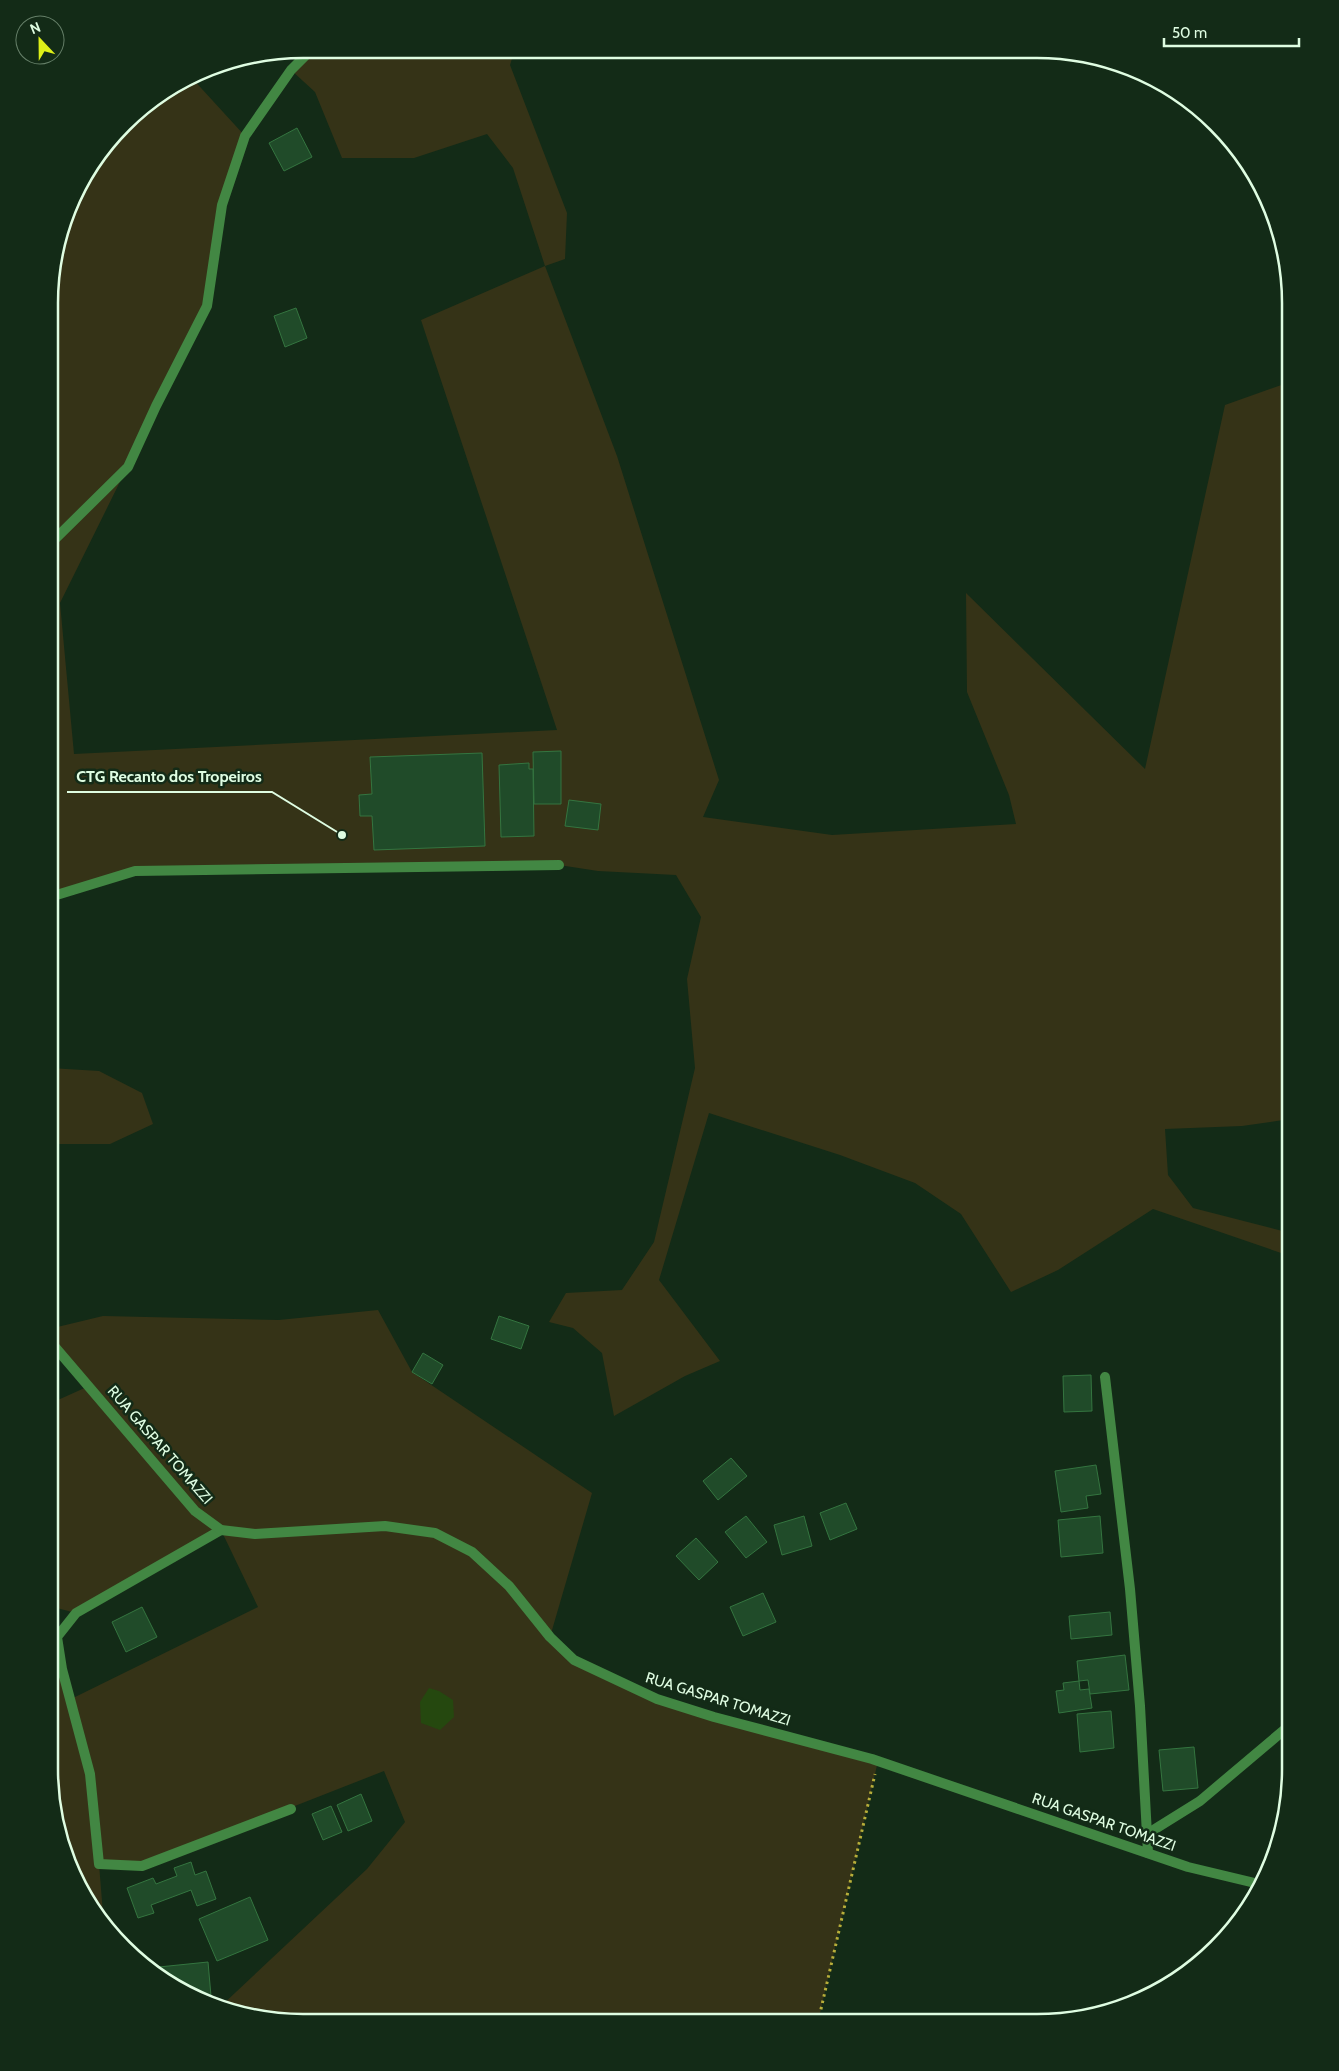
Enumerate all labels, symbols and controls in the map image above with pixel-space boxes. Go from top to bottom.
north arrow [15,15,65,65]
scale bar [1164,15,1299,47]
text: N [27,18,43,38]
text: 50 m [1172,24,1207,42]
callout: CTG Recanto dos Tropeiros [67,761,272,792]
text: CTG Recanto dos Tropeiros [76,767,262,786]
street label: RUA GASPAR TOMAZZI [104,1382,216,1508]
street label: RUA GASPAR TOMAZZI [643,1668,793,1730]
street label: RUA GASPAR TOMAZZI [1030,1789,1178,1855]

